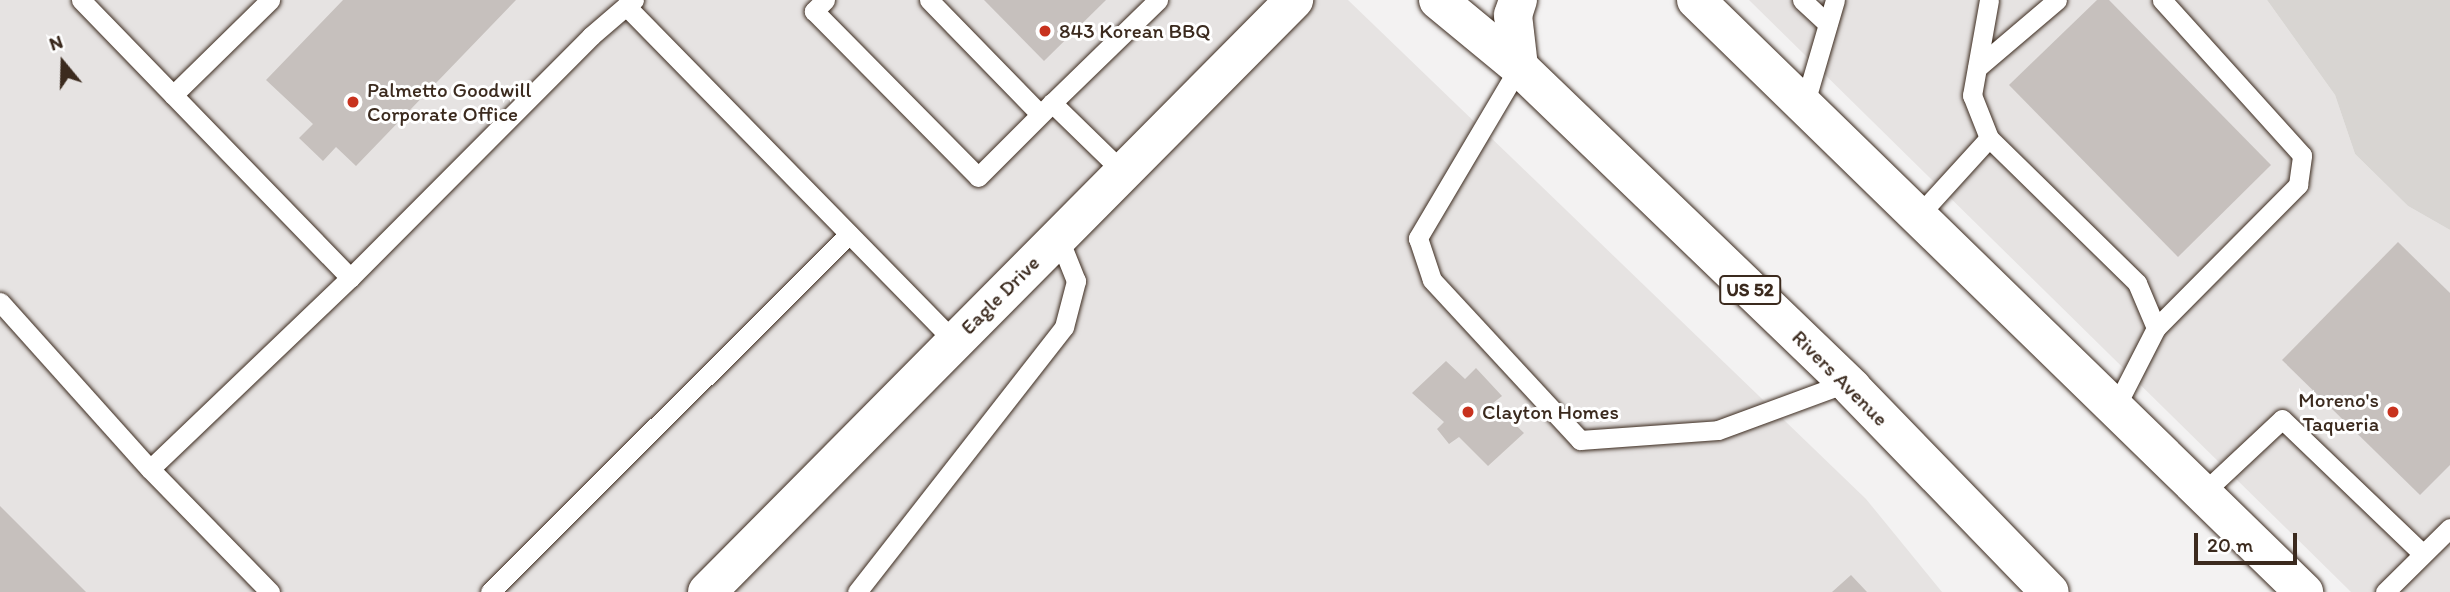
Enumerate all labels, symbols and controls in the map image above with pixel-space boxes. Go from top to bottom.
place label: 843 Korean BBQ [1059,18,1211,44]
marker: 843 Korean BBQ [1037,23,1053,39]
north arrow [28,28,98,98]
text: N [46,30,66,56]
place label: Palmetto Goodwill Corporate Office [367,77,531,127]
marker: Palmetto Goodwill Corporate Office [345,94,361,110]
street label: Eagle Drive [955,250,1045,340]
road number: US 52 [1718,274,1782,306]
street label: Rivers Avenue [1787,325,1893,431]
place label: Moreno's Taqueria [2298,387,2379,437]
place label: Clayton Homes [1482,399,1620,425]
marker: Clayton Homes [1460,404,1476,420]
marker: Moreno's Taqueria [2385,404,2401,420]
scale bar [2198,518,2301,562]
text: 20 m [2207,532,2253,557]

